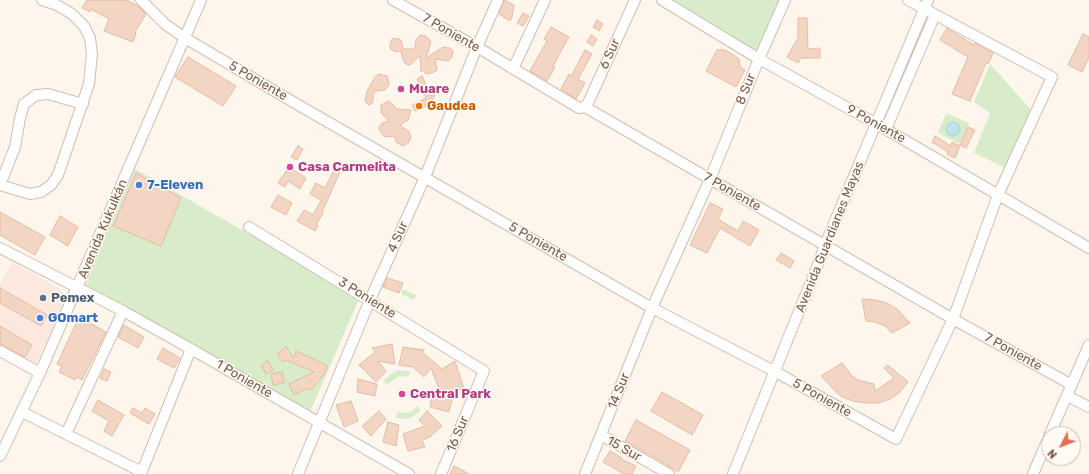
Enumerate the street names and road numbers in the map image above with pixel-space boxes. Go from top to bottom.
street label: 7 Poniente [419,10,483,56]
street label: 6 Sur [596,36,624,72]
street label: 5 Poniente [226,58,290,104]
street label: 8 Sur [733,71,759,107]
street label: 9 Poniente [844,101,908,147]
street label: Avenida Guardianes Mayas [793,159,867,315]
street label: 7 Poniente [700,169,764,215]
street label: Avenida Kukulkán [75,177,131,281]
street label: 4 Sur [384,219,412,255]
street label: 5 Poniente [506,219,570,265]
street label: 3 Poniente [335,274,399,322]
street label: 7 Poniente [981,330,1045,374]
street label: 1 Poniente [213,357,275,401]
street label: 14 Sur [605,371,633,411]
street label: 5 Poniente [790,375,854,421]
street label: 16 Sur [444,414,472,454]
street label: 15 Sur [604,433,644,465]

